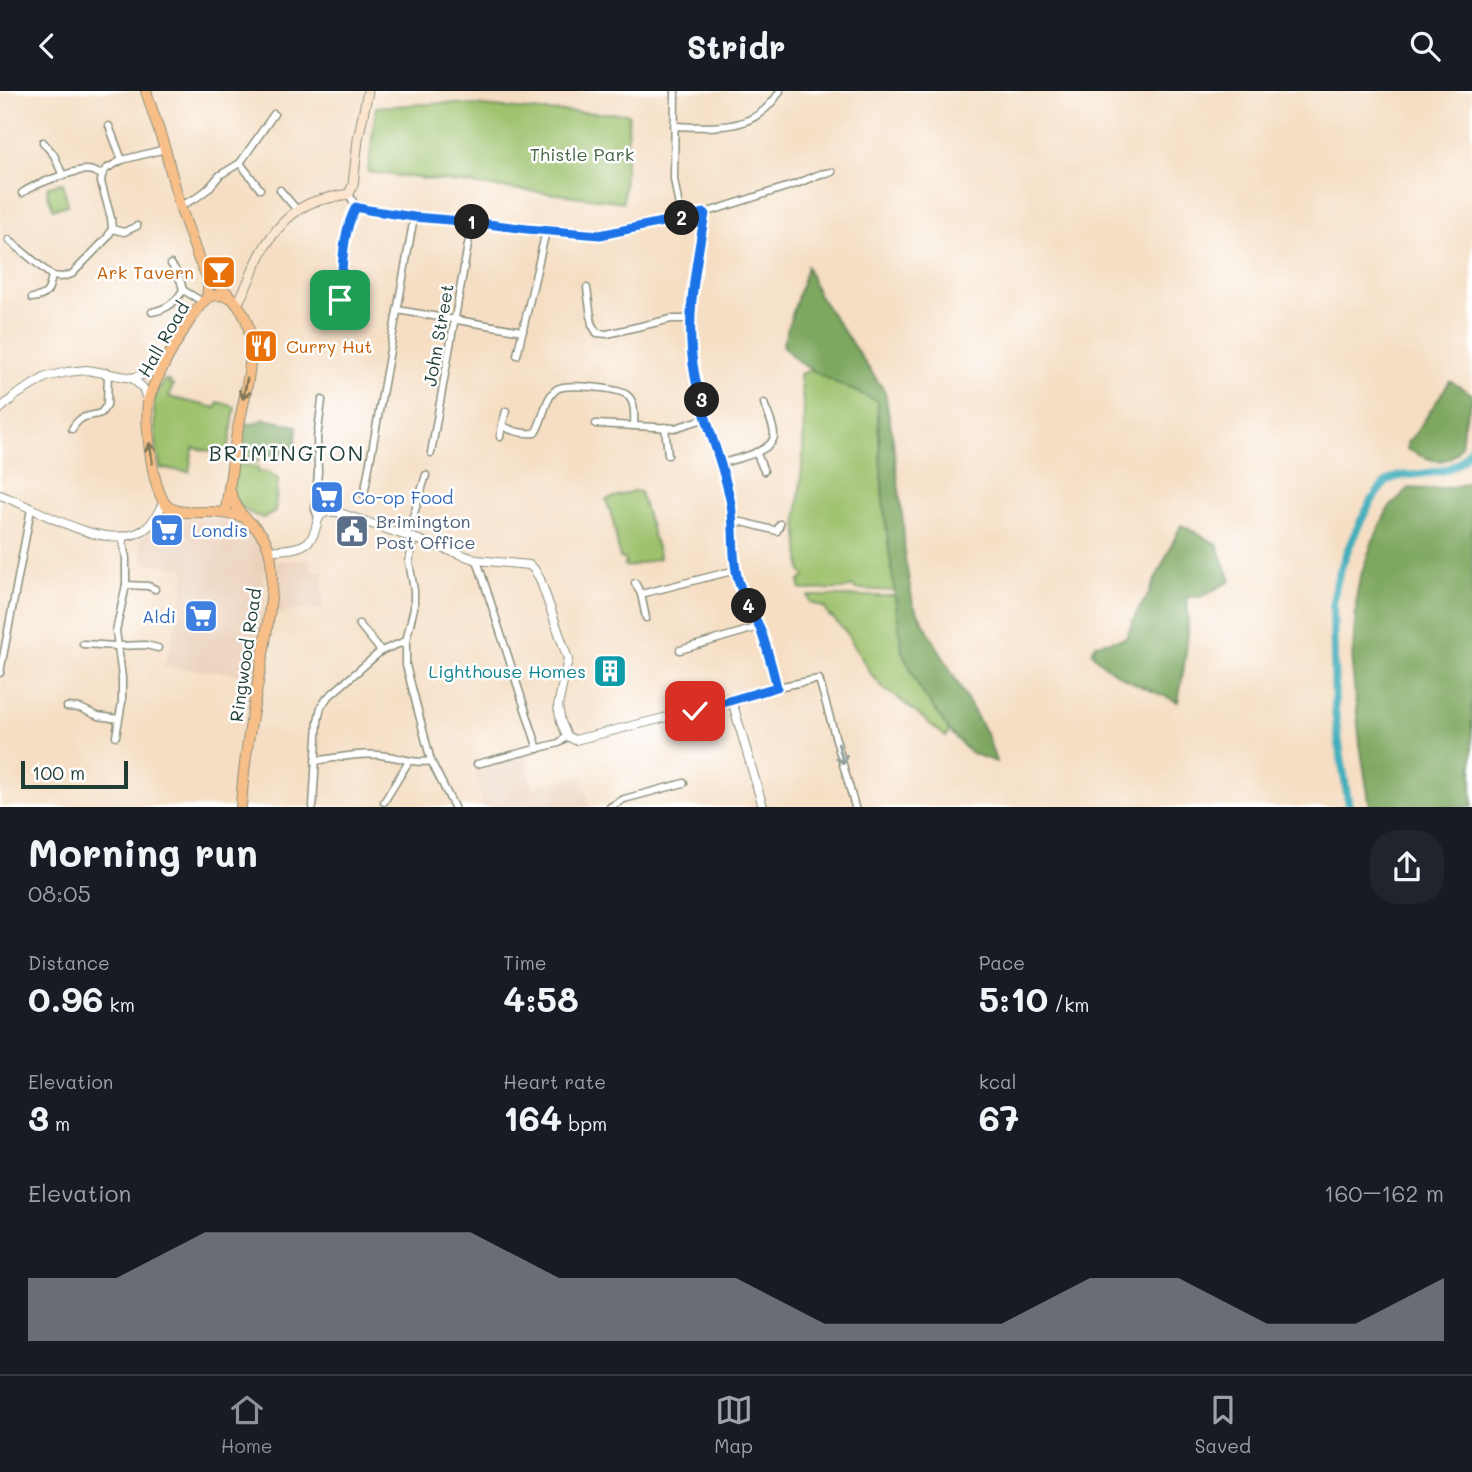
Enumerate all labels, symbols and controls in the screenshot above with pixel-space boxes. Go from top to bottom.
text: Stridr [687,25,785,67]
icon: back [28,27,66,65]
icon: search [1406,27,1444,65]
park label: Thistle Park [530,142,634,166]
pin: 2 [664,201,700,235]
pin: 1 [454,205,490,239]
text: 2 [676,205,687,230]
text: 1 [467,209,476,234]
bar icon: Ark Tavern [200,253,238,291]
place label: Ark Tavern [96,260,194,284]
pin [310,270,370,330]
icon: arrive [321,281,359,319]
street label: John Street [417,282,459,388]
street label: Hall Road [132,297,194,381]
restaurant icon: Curry Hut [242,327,280,365]
place label: Curry Hut [286,334,373,358]
one-way arrow [238,377,252,400]
pin: 3 [684,383,720,417]
text: 3 [696,387,707,412]
district label: BRIMINGTON [209,439,365,466]
one-way arrow [144,442,157,465]
supermarket icon: Co-op Food [308,478,346,516]
place label: Co-op Food [352,485,453,509]
place label: Brimington Post Office [376,509,476,554]
supermarket icon: Londis [148,511,186,549]
public building icon: Brimington Post Office [333,512,371,550]
place label: Londis [192,518,248,542]
street label: Ringwood Road [224,587,266,723]
pin: 4 [732,589,766,623]
text: 4 [742,593,755,618]
supermarket icon: Aldi [182,597,220,635]
place label: Aldi [142,604,176,628]
building icon: Lighthouse Homes [591,652,629,690]
place label: Lighthouse Homes [428,659,586,683]
pin [665,681,725,741]
icon: check [676,692,714,730]
one-way arrow [835,743,848,765]
scale bar [21,758,128,790]
text: 100 m [32,760,85,785]
text: Morning run [28,827,258,877]
button: share [1370,830,1444,904]
text: 08:05 [28,878,91,908]
text: Distance [28,950,110,975]
text: Time [503,950,547,975]
text: Pace [979,950,1025,975]
text: 0.96 [28,975,104,1021]
text: 4:58 [503,975,579,1021]
text: 5:10 [979,975,1048,1021]
text: km [104,992,135,1017]
text: /km [1048,992,1090,1017]
text: Elevation [28,1069,113,1094]
text: Heart rate [503,1069,606,1094]
text: kcal [979,1069,1017,1094]
text: 3 [28,1094,49,1140]
text: 164 [503,1094,562,1140]
text: 67 [979,1094,1019,1140]
text: m [49,1111,70,1136]
text: bpm [562,1111,607,1136]
text: Elevation [28,1178,131,1208]
text: 160–162 m [1324,1178,1444,1208]
tab: Home [221,1391,273,1458]
tab: Map [714,1391,753,1458]
tab: Saved [1195,1391,1251,1458]

